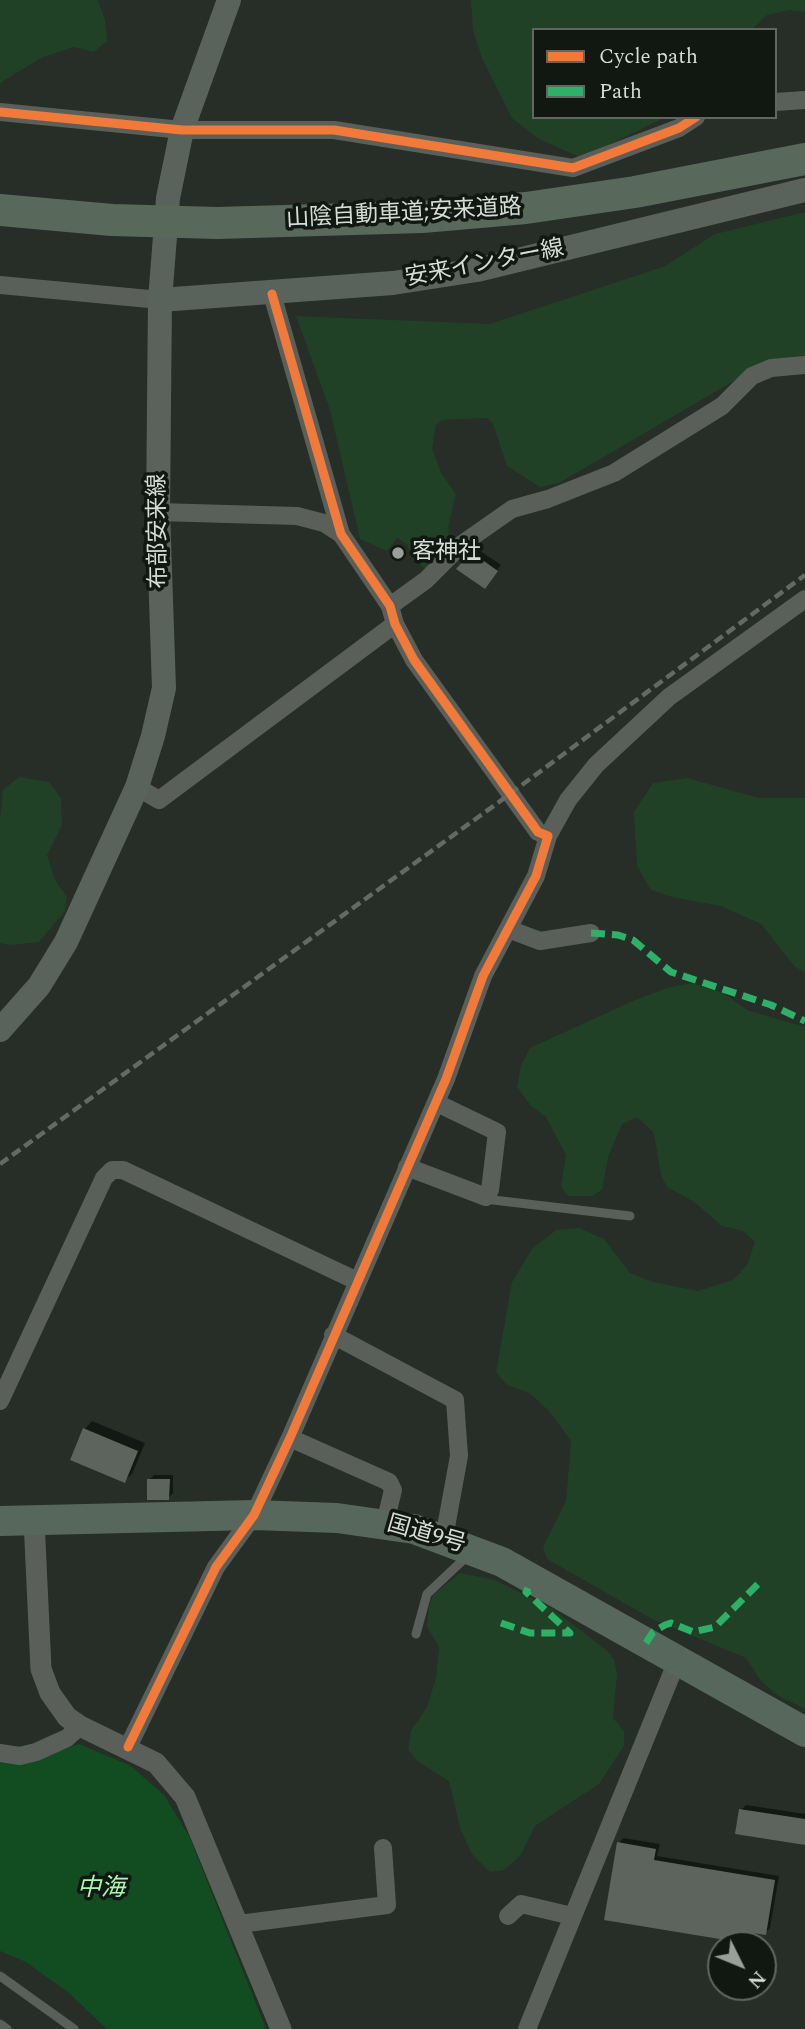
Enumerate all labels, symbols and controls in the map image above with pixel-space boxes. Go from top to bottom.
legend [532,28,777,119]
text: Cycle path [599,41,698,73]
text: Path [599,76,642,108]
street label: 山陰自動車道;安来道路 [286,195,522,235]
street label: 安来インター線 [403,236,567,294]
street label: 布部安来線 [145,473,175,589]
place label: 客神社 [412,539,481,567]
marker: 客神社 [390,545,406,561]
street label: 国道9号 [384,1512,468,1560]
water label: 中海 [77,1876,125,1904]
north arrow [707,1931,777,2001]
text: N [740,1964,772,1995]

